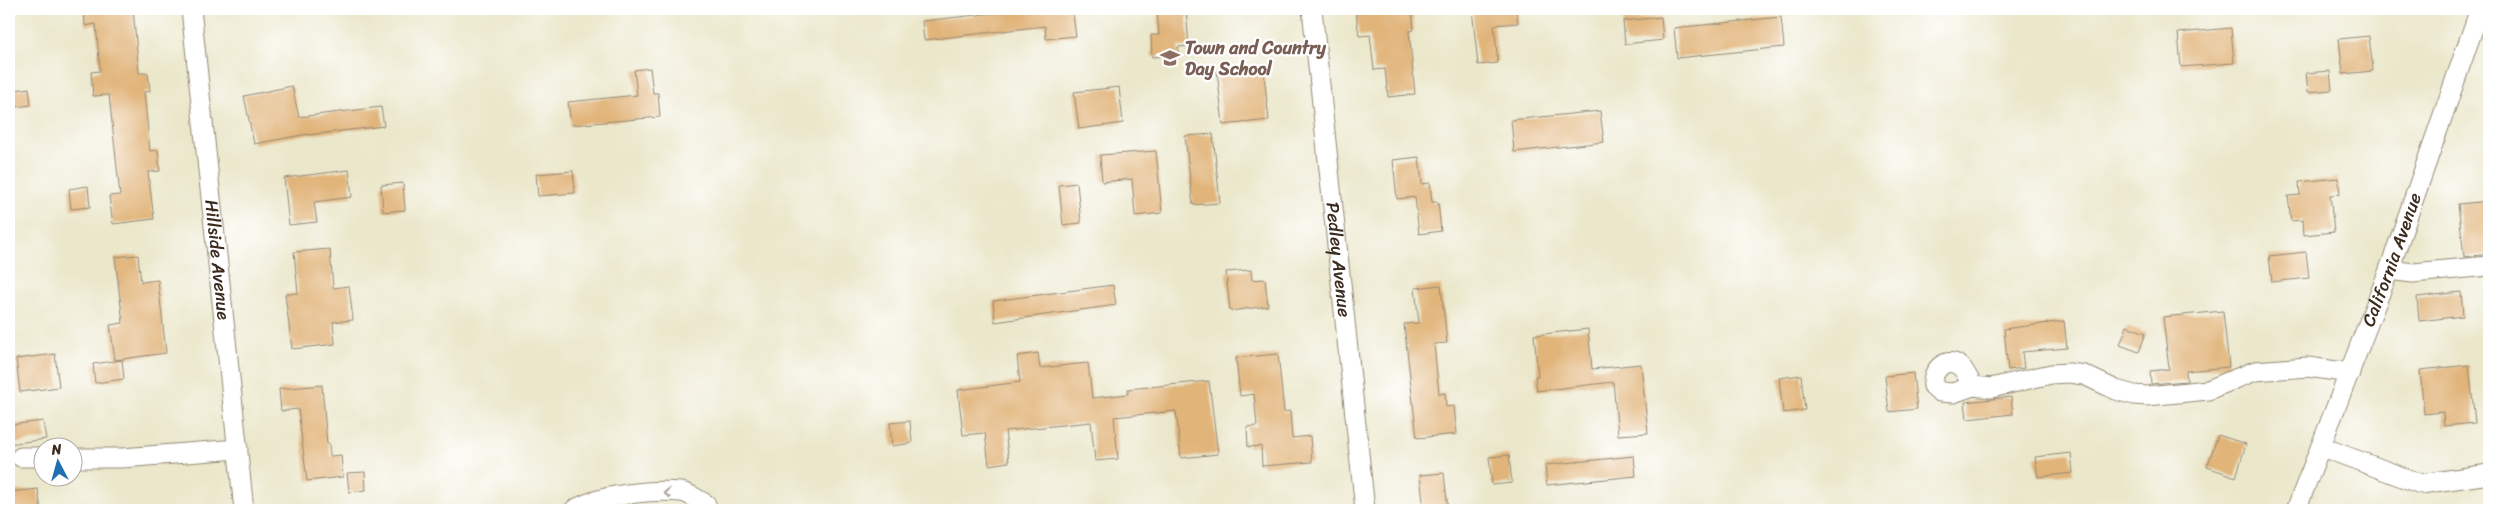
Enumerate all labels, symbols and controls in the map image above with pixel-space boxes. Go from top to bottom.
place label: Town and Country Day School [1185,32,1326,85]
school or university icon: Town and Country Day School [1159,47,1181,69]
street label: California Avenue [2353,188,2431,331]
street label: Hillside Avenue [195,198,240,322]
street label: Pedley Avenue [1317,200,1360,319]
north arrow [32,436,82,486]
text: N [50,437,63,463]
one-way arrow [663,487,671,498]

